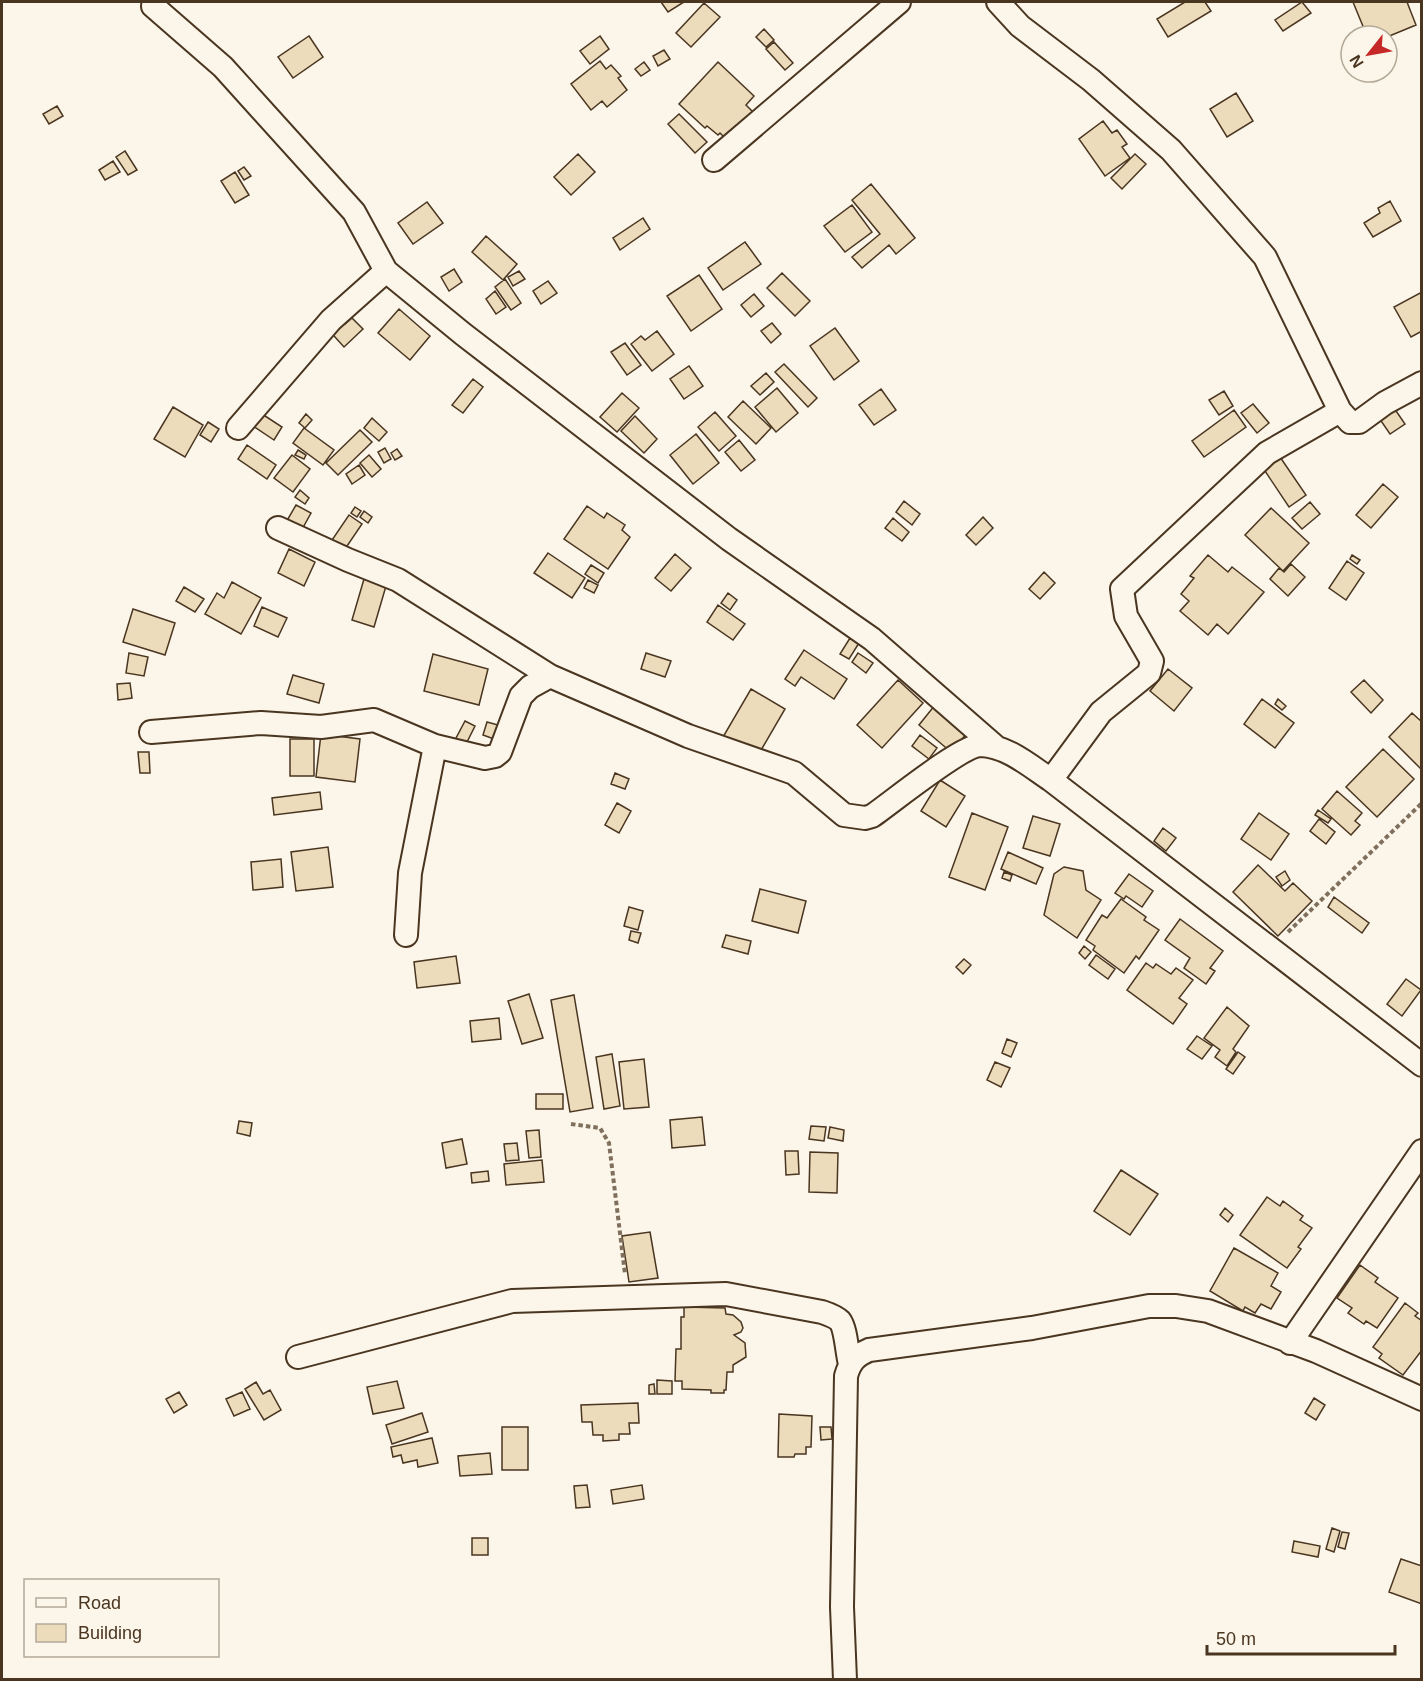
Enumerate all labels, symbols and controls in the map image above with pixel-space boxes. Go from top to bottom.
north arrow [1339,24,1399,84]
text: N [1346,52,1367,71]
legend [24,1579,219,1657]
text: Road [78,1593,121,1613]
scale bar [1207,1618,1394,1656]
text: Building [78,1623,142,1643]
text: 50 m [1216,1629,1256,1649]

